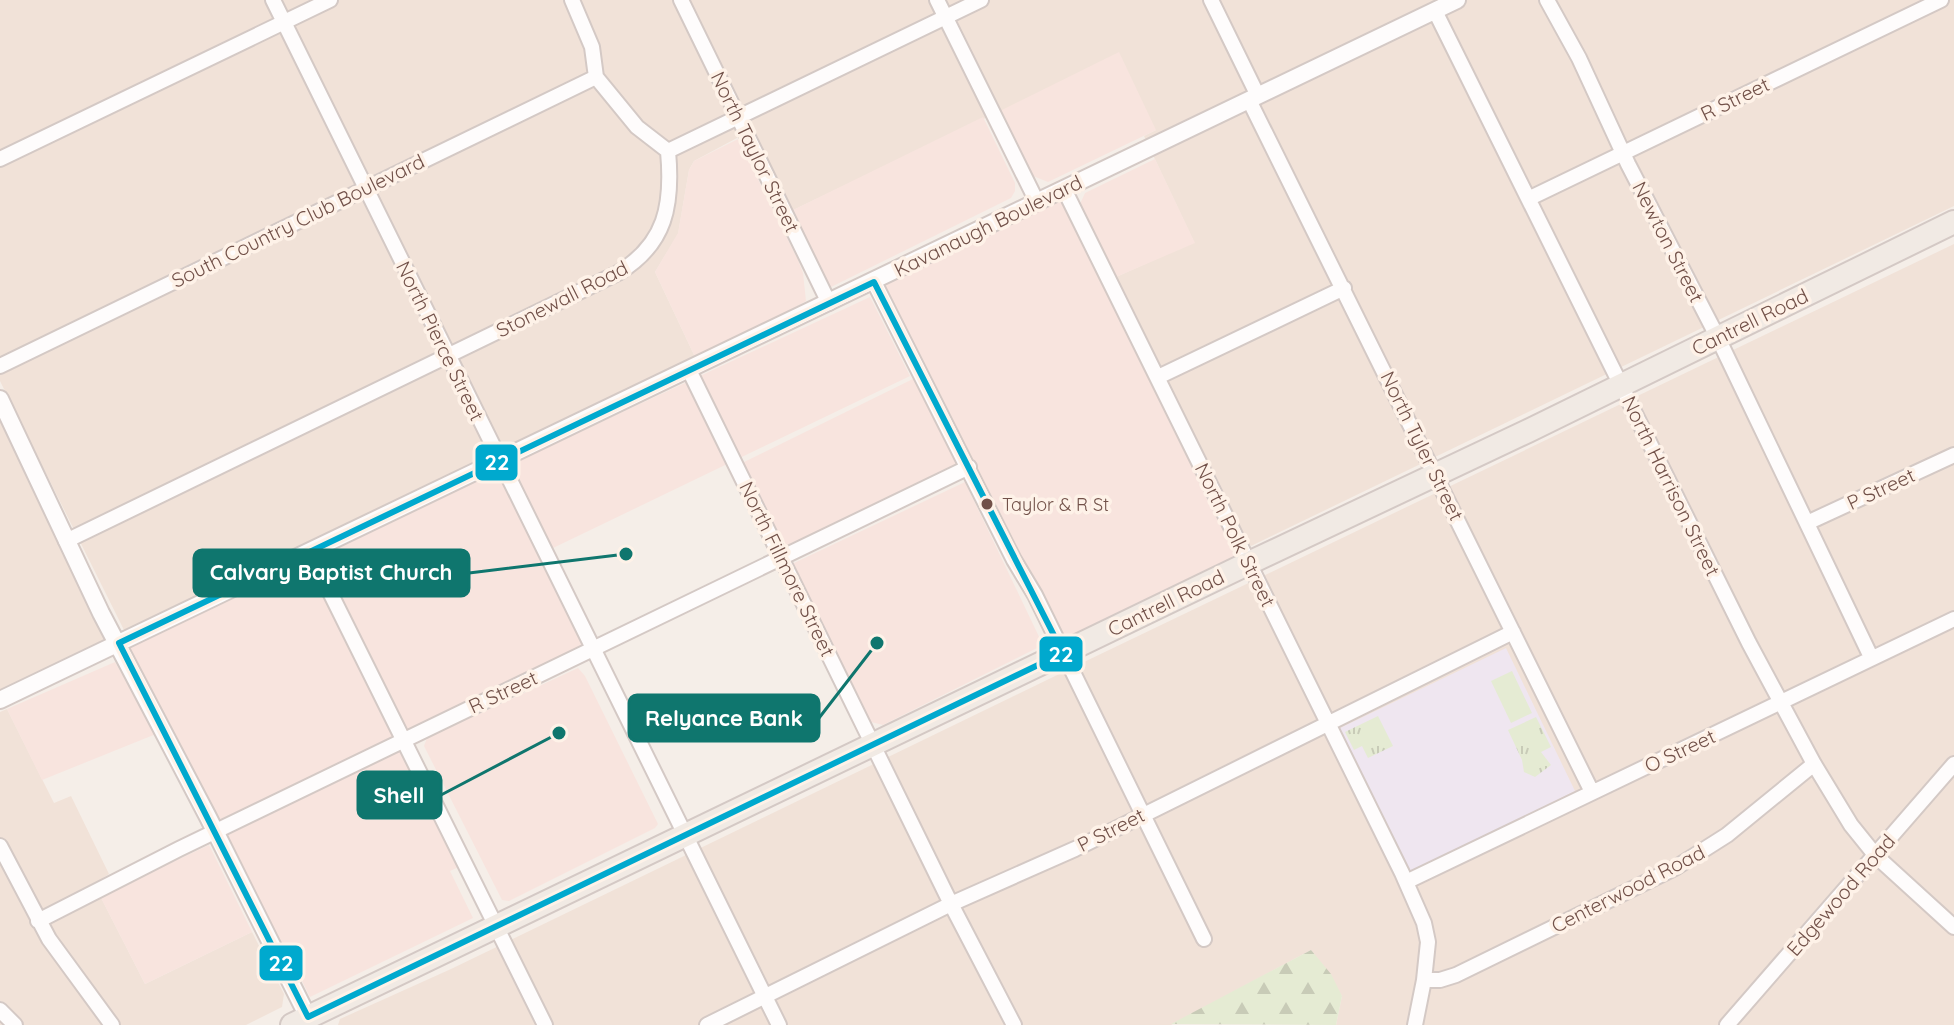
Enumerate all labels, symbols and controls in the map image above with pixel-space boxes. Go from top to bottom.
street label: North Taylor Street [706,67,805,236]
street label: R Street [1696,71,1773,126]
street label: South Country Club Boulevard [167,148,428,293]
street label: Kavanaugh Boulevard [890,169,1086,282]
street label: Newton Street [1627,177,1710,307]
street label: Stonewall Road [492,255,632,342]
street label: North Pierce Street [391,257,490,425]
street label: Cantrell Road [1688,283,1812,360]
street label: North Tyler Street [1375,367,1470,525]
street label: North Harrison Street [1617,392,1726,580]
line badge: 22 [474,443,519,482]
text: 22 [484,448,510,476]
street label: North Polk Street [1190,459,1281,611]
street label: P Street [1843,462,1919,515]
street label: North Fillmore Street [734,477,841,661]
place label: Taylor & R St [1002,493,1109,516]
marker: Taylor & R St [979,496,995,512]
callout: Calvary Baptist Church [194,550,469,596]
text: Calvary Baptist Church [210,558,452,586]
street label: Cantrell Road [1104,564,1228,641]
line badge: 22 [1038,635,1084,673]
text: 22 [1048,640,1074,668]
street label: R Street [464,665,542,718]
callout: Relyance Bank [629,695,819,741]
text: Relyance Bank [645,704,803,732]
street label: O Street [1640,723,1719,778]
callout: Shell [358,772,441,818]
text: Shell [374,781,424,809]
street label: P Street [1073,802,1149,857]
street label: Edgewood Road [1781,829,1900,961]
street label: Centerwood Road [1547,839,1709,938]
line badge: 22 [258,944,304,982]
text: 22 [268,949,294,977]

